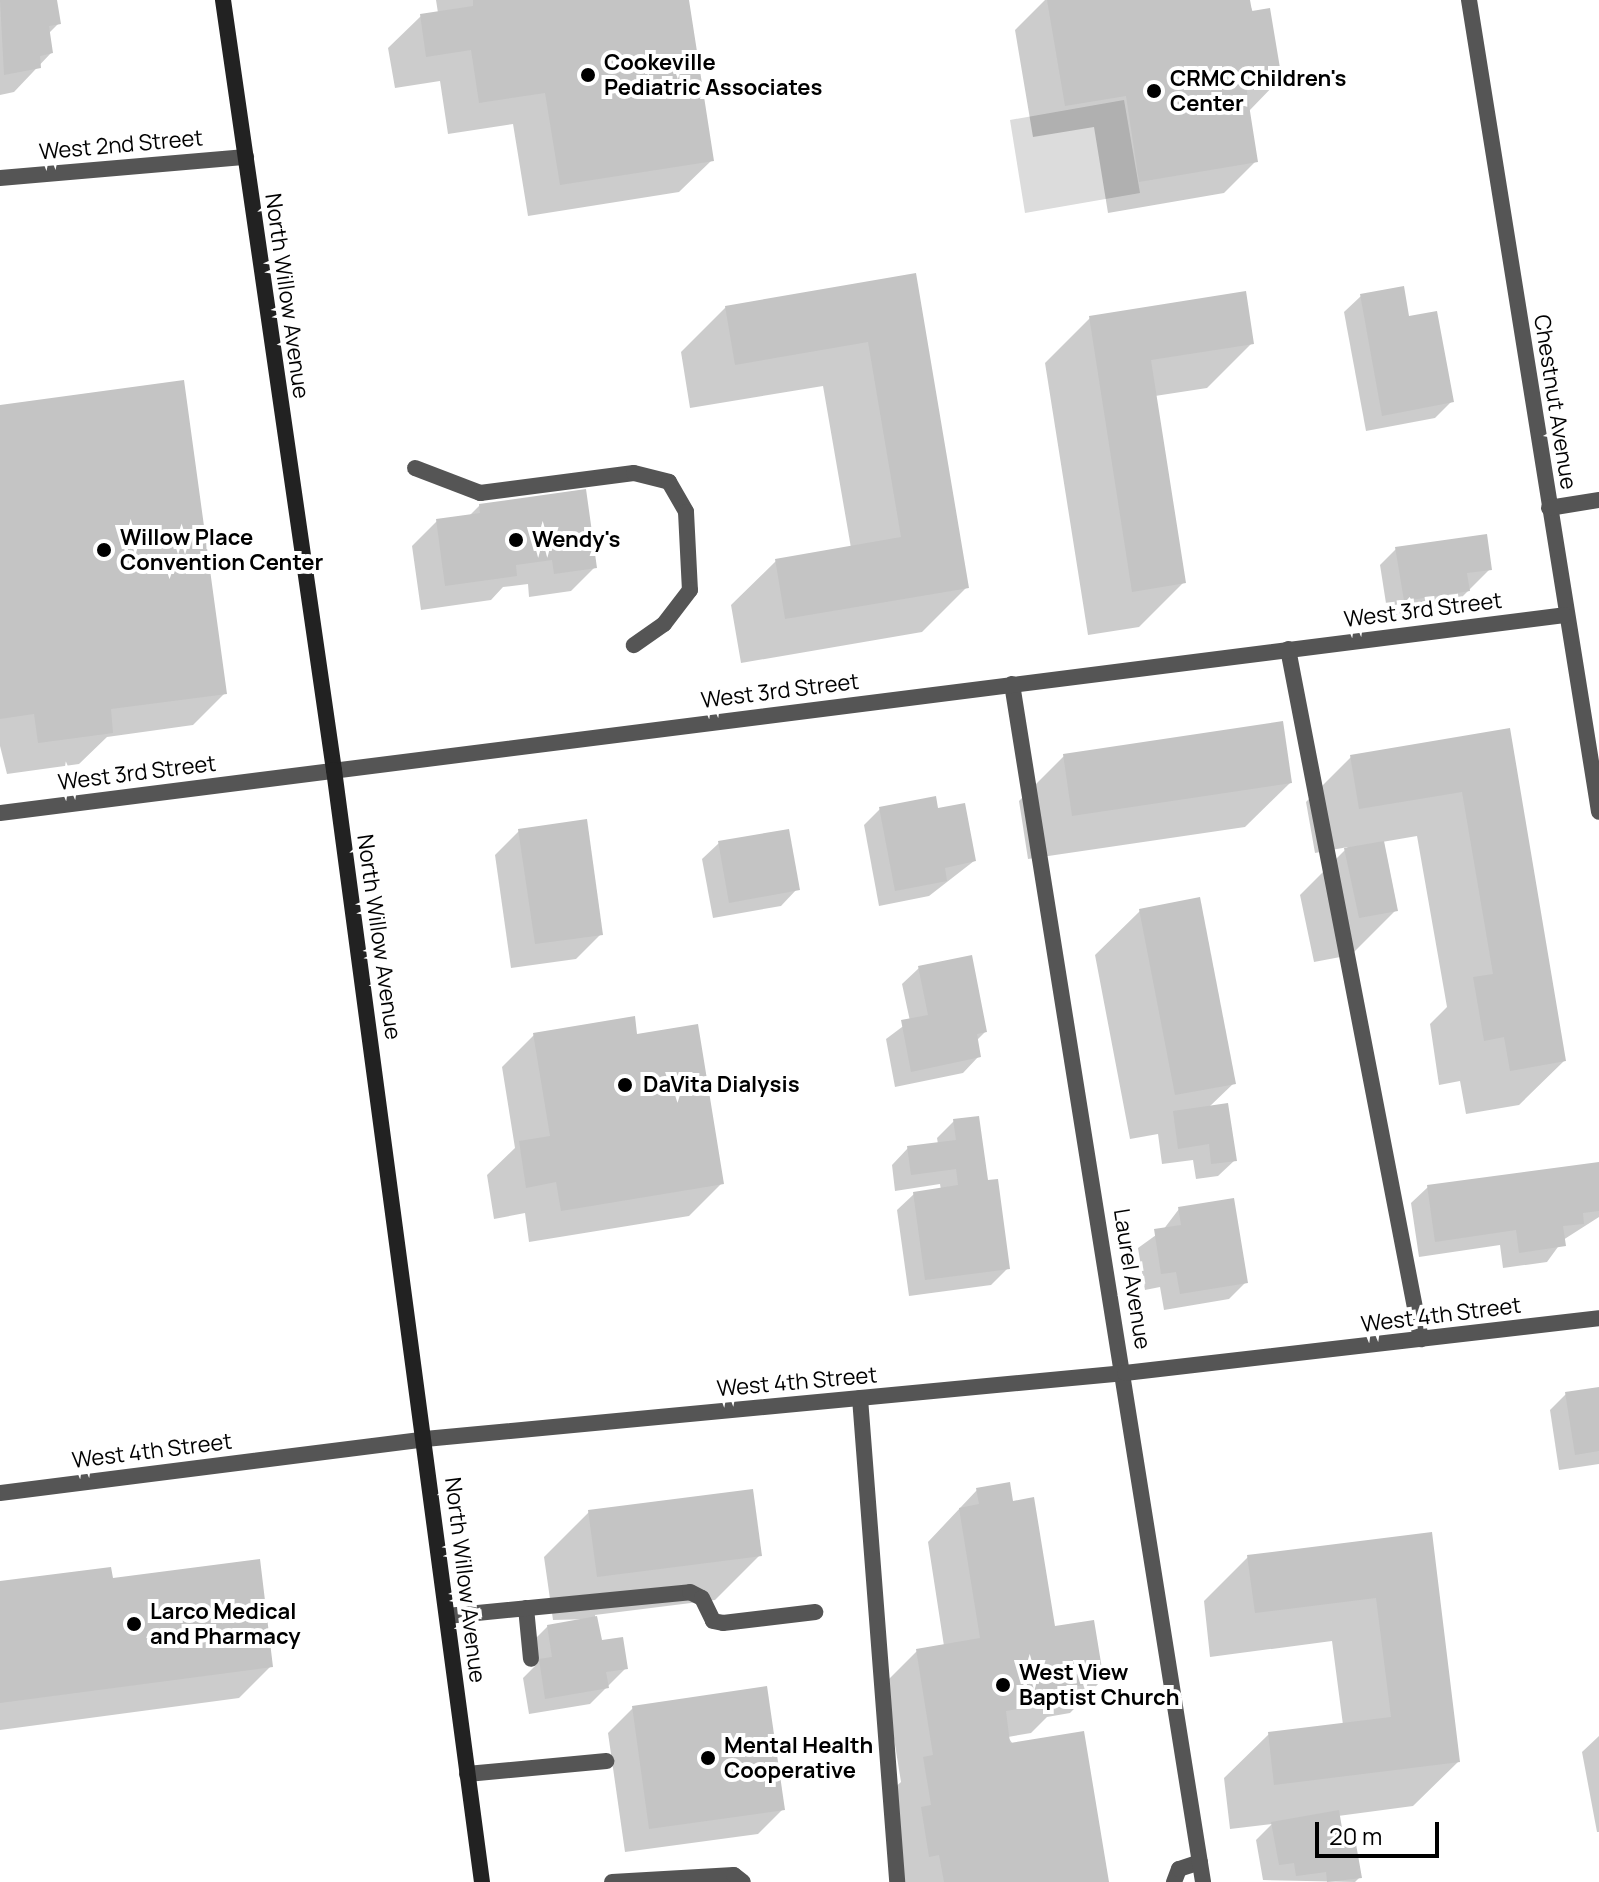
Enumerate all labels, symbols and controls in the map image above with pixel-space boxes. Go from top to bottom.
place label: Cookeville Pediatric Associates [604,49,822,100]
place label: CRMC Children's Center [1170,65,1346,116]
marker: Cookeville Pediatric Associates [579,66,597,84]
marker: CRMC Children's Center [1145,82,1163,100]
street label: West 2nd Street [38,125,204,165]
street label: North Willow Avenue [260,192,314,400]
street label: Chestnut Avenue [1528,313,1582,491]
place label: Willow Place Convention Center [120,524,323,576]
place label: Wendy's [532,527,620,553]
marker: Wendy's [507,531,525,549]
marker: Willow Place Convention Center [95,541,113,559]
street label: West 3rd Street [1343,587,1503,633]
street label: West 3rd Street [700,668,860,714]
street label: West 3rd Street [57,750,217,796]
street label: North Willow Avenue [352,833,406,1041]
place label: DaVita Dialysis [643,1072,800,1098]
marker: DaVita Dialysis [614,1074,636,1096]
street label: Laurel Avenue [1108,1207,1156,1351]
street label: West 4th Street [1360,1292,1522,1338]
street label: West 4th Street [716,1362,878,1402]
street label: West 4th Street [71,1428,233,1474]
street label: North Willow Avenue [439,1476,491,1684]
place label: Larco Medical and Pharmacy [150,1598,300,1650]
marker: Larco Medical and Pharmacy [125,1615,143,1633]
place label: West View Baptist Church [1019,1659,1179,1710]
marker: West View Baptist Church [994,1676,1012,1694]
place label: Mental Health Cooperative [724,1732,873,1784]
marker: Mental Health Cooperative [699,1749,717,1767]
scale bar [1319,1806,1443,1856]
text: 20 m [1329,1819,1382,1852]

